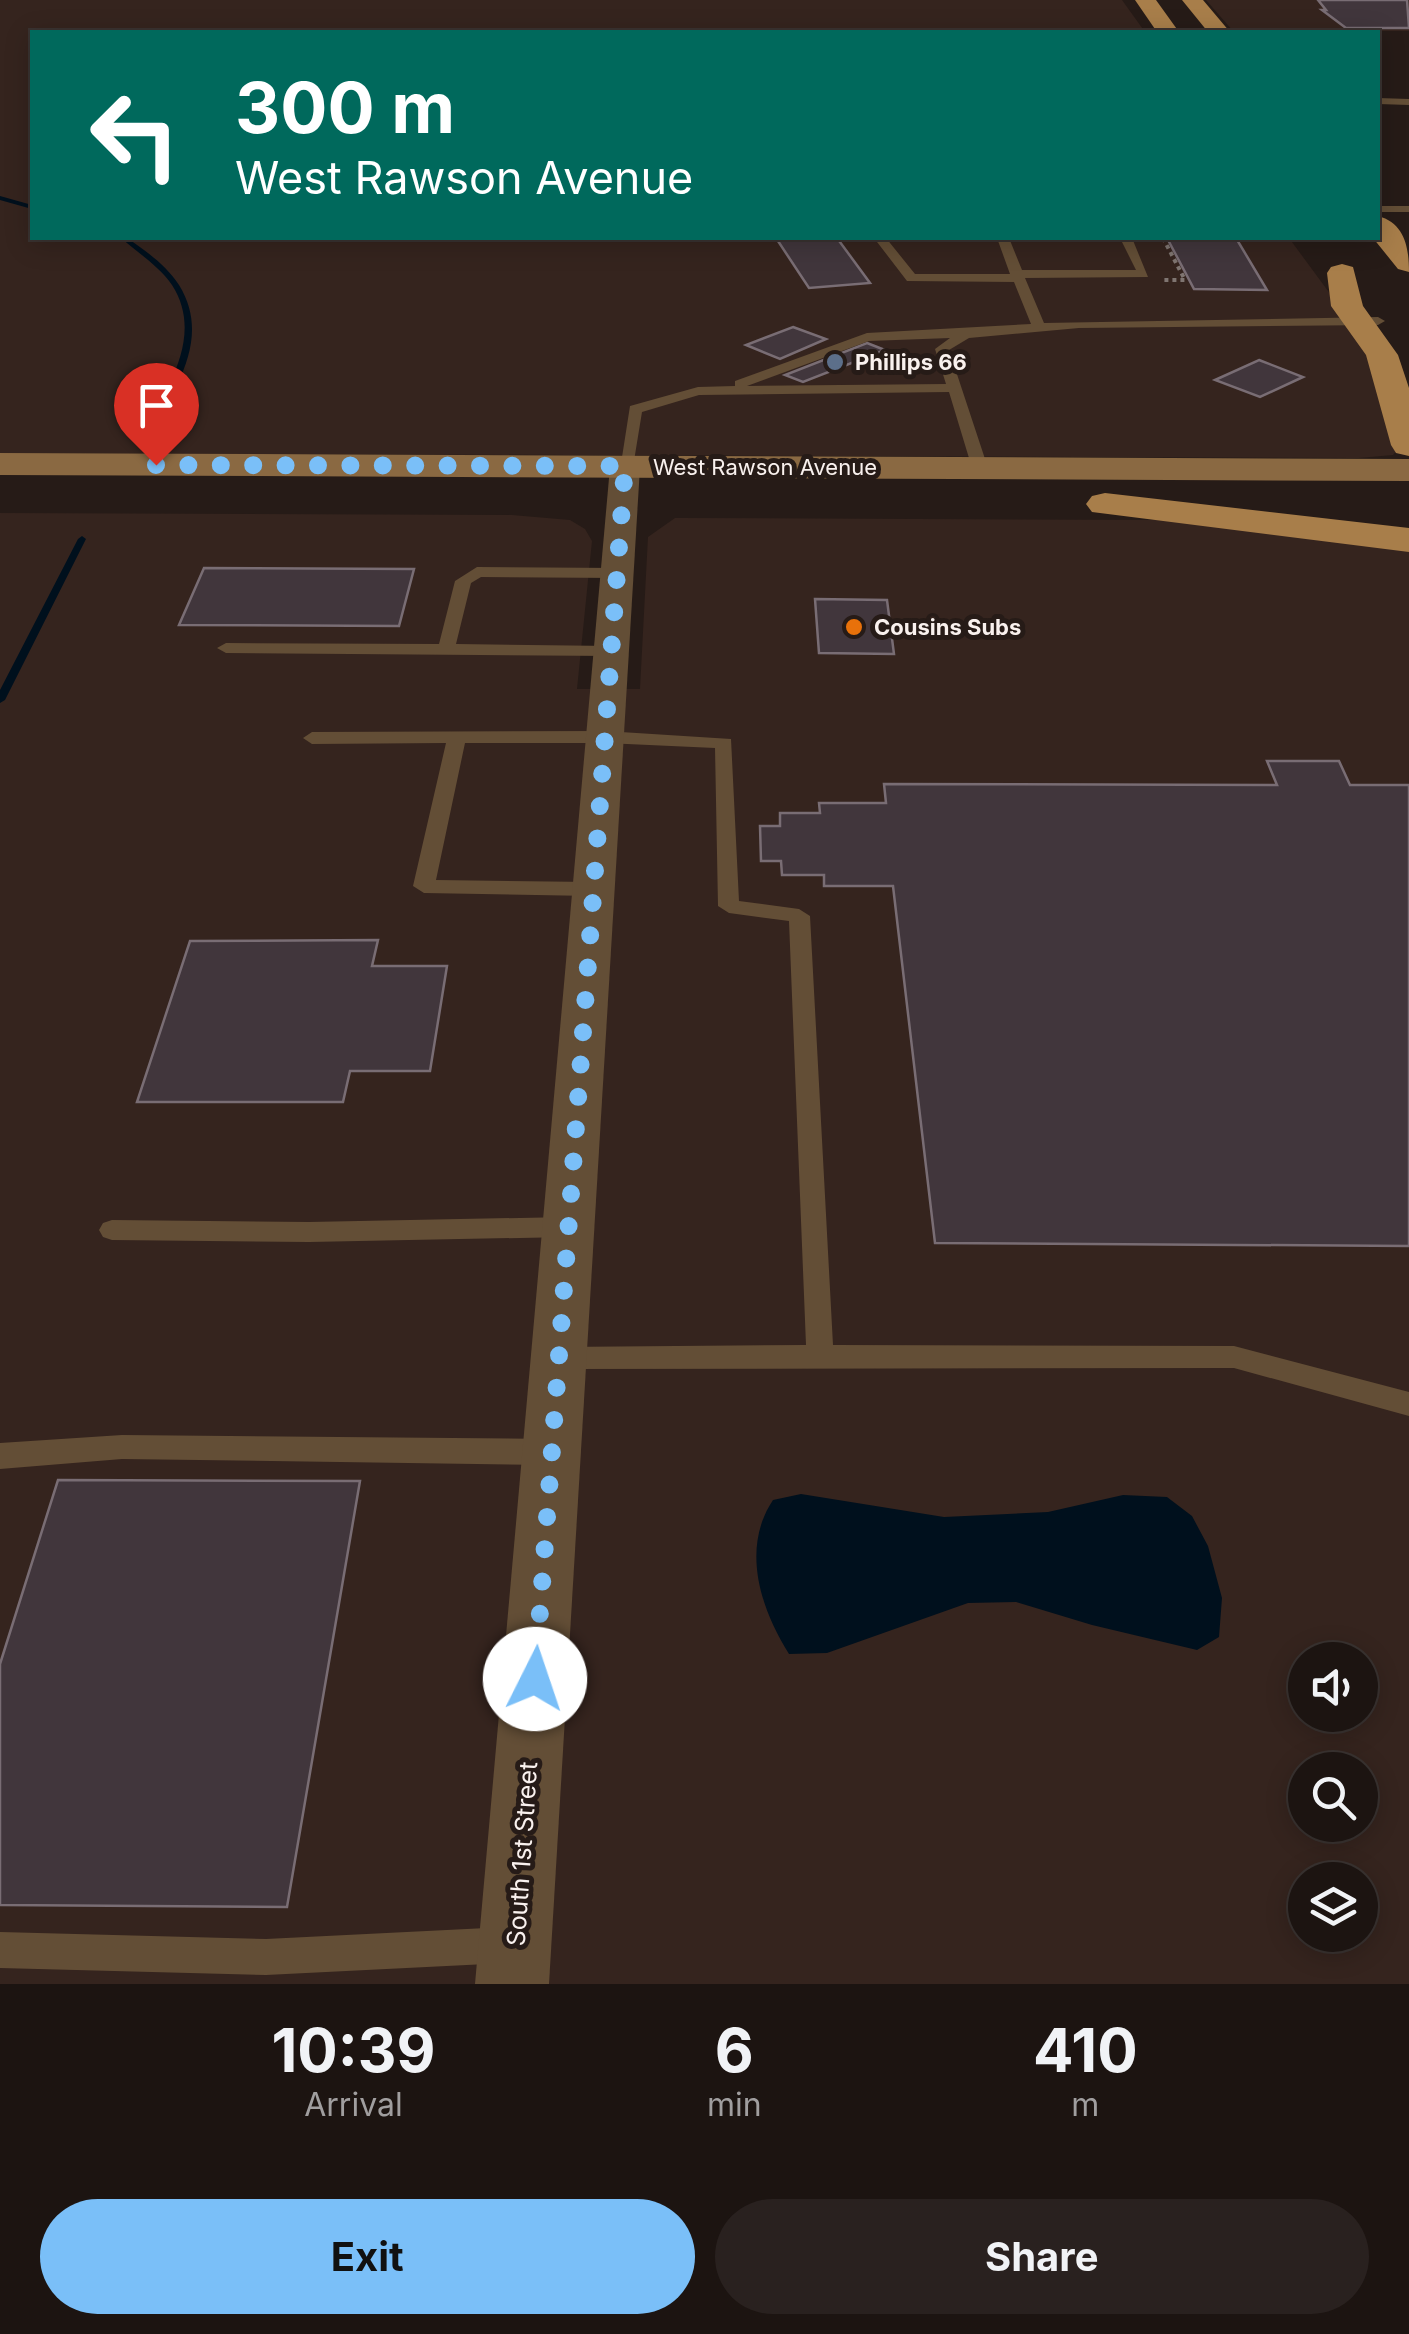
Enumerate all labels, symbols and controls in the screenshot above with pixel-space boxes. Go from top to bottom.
text: 300 m [235,65,455,150]
icon: left [70,70,200,200]
text: West Rawson Avenue [235,150,693,205]
place label: Phillips 66 [855,349,967,375]
marker: Phillips 66 [824,351,846,373]
pin [114,363,199,466]
icon: arrive [129,378,184,433]
street label: West Rawson Avenue [653,454,877,480]
place label: Cousins Subs [874,614,1021,640]
marker: Cousins Subs [843,616,865,638]
position arrow [483,1627,587,1731]
map controls [1288,1642,1378,1952]
button: sound [1288,1642,1378,1732]
button: search [1288,1752,1378,1842]
street label: South 1st Street [501,1761,543,1947]
button: layers [1288,1862,1378,1952]
text: 10:39 [271,2014,435,2086]
text: 6 [715,2014,754,2086]
text: 410 [1033,2014,1138,2086]
text: Arrival [304,2085,403,2124]
text: min [707,2085,762,2124]
text: m [1071,2085,1099,2124]
button: Exit [40,2199,695,2314]
button: Share [715,2199,1369,2314]

